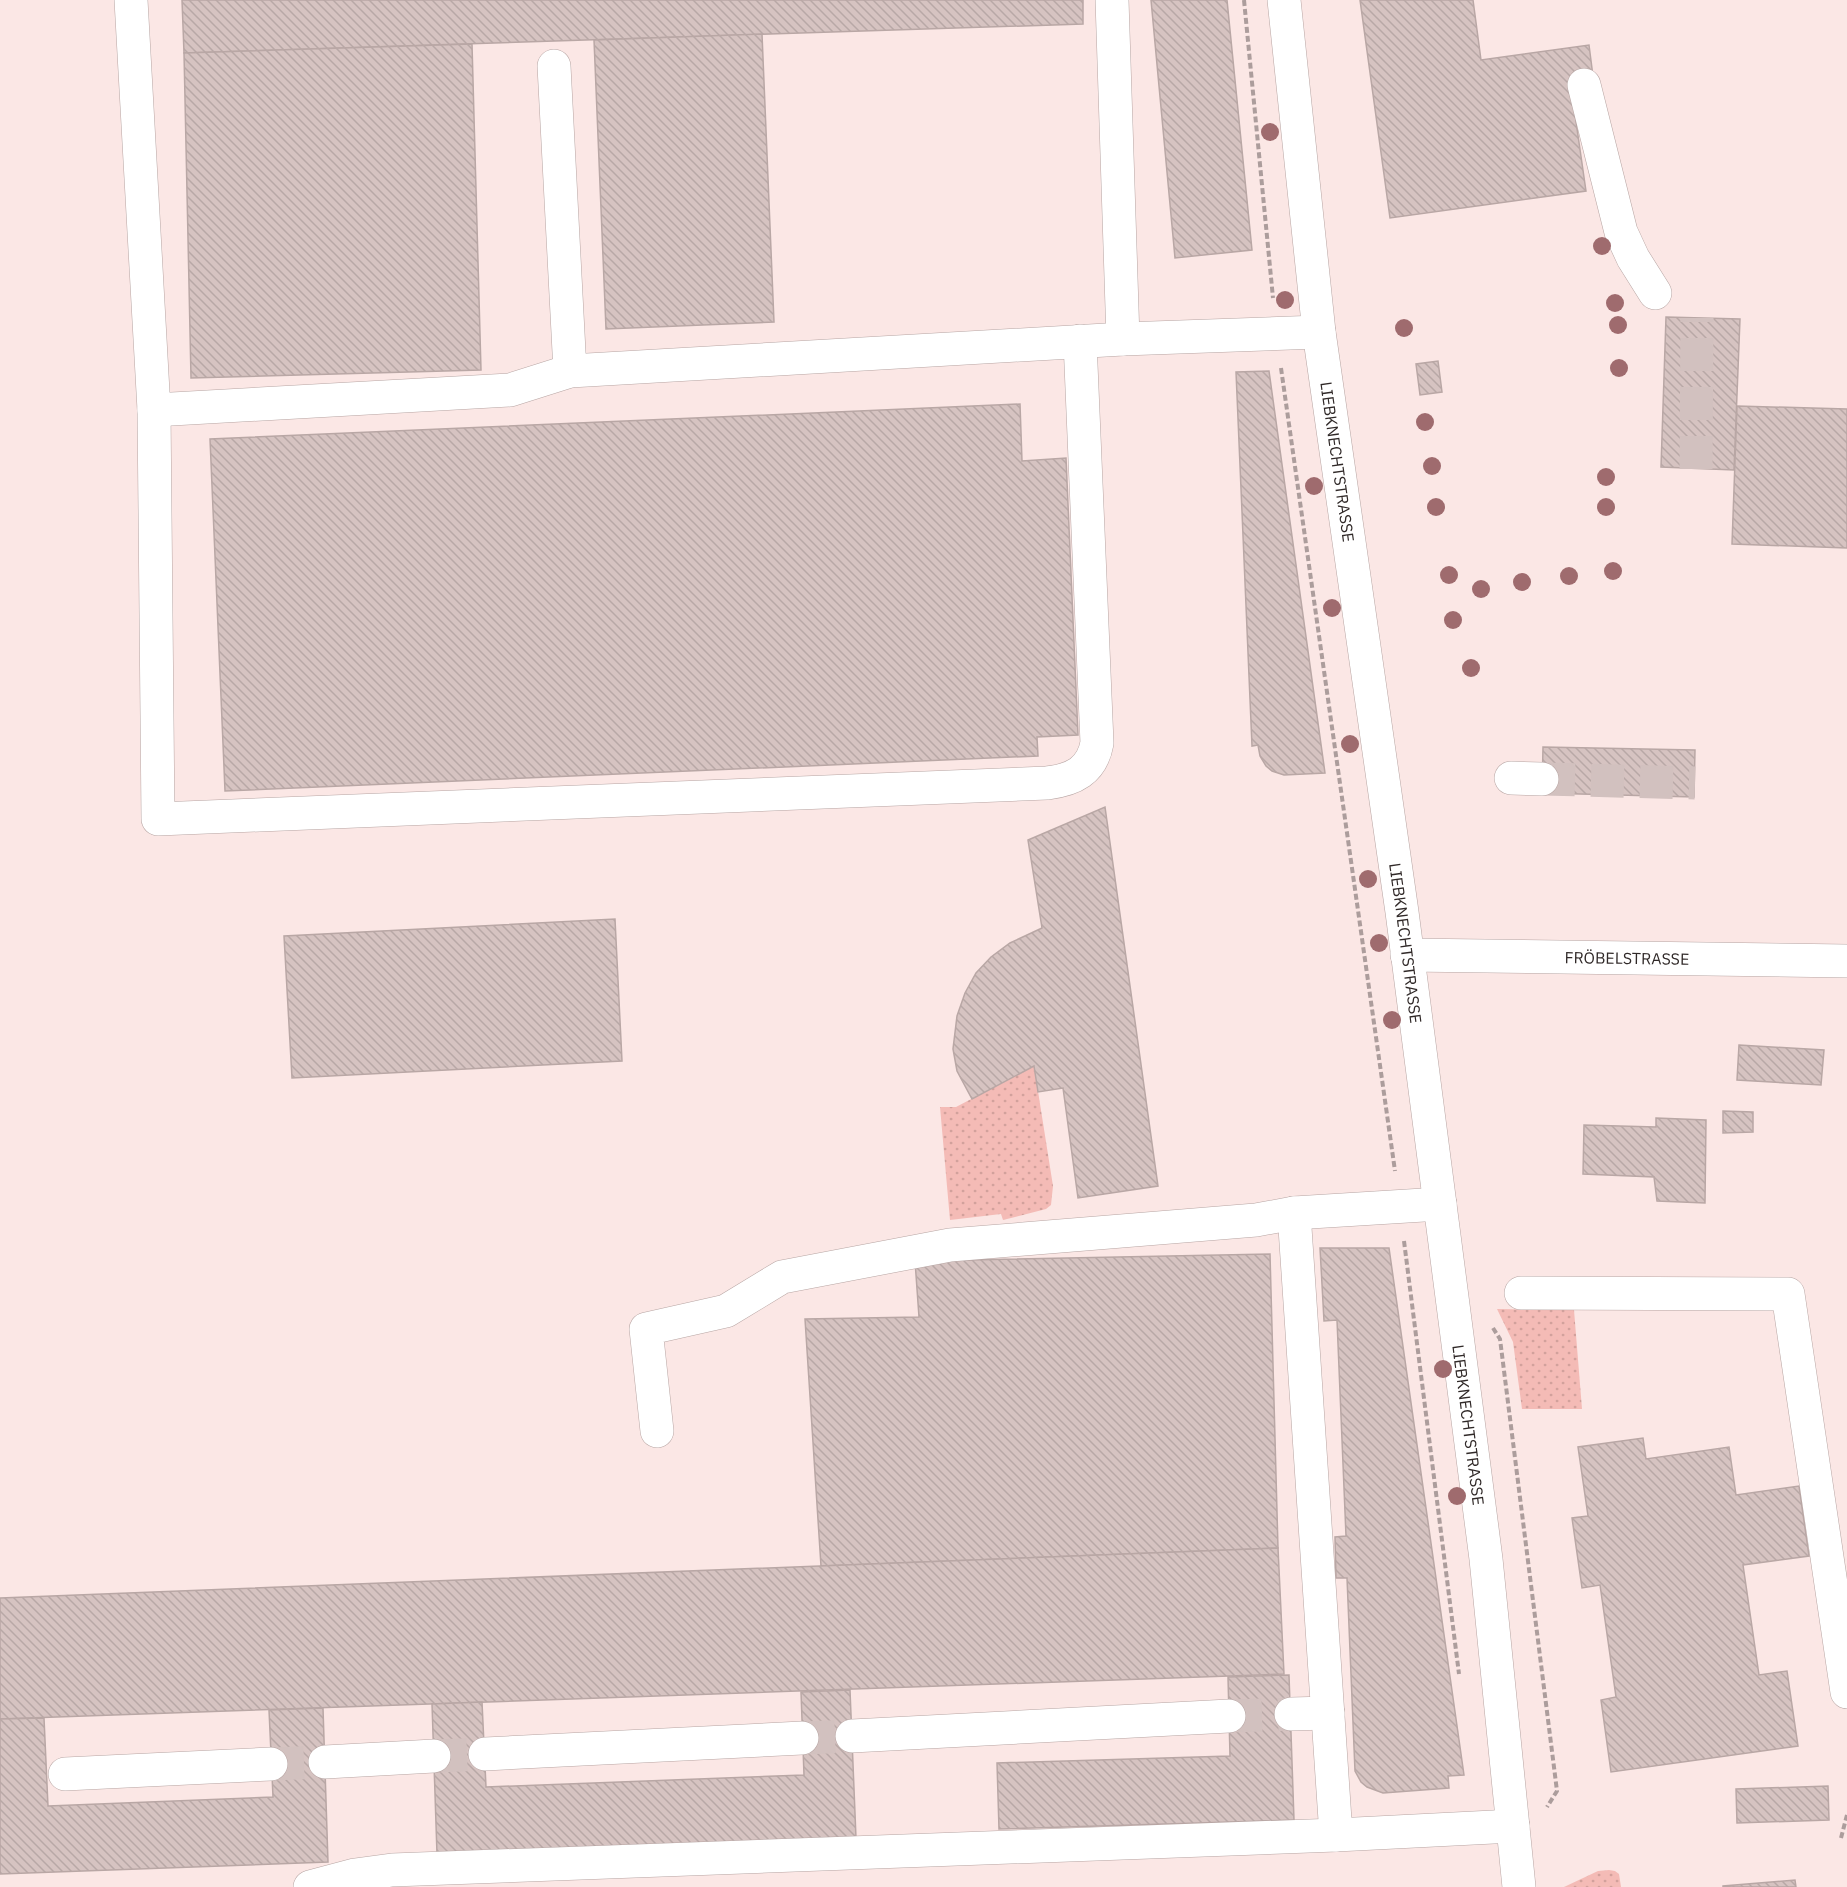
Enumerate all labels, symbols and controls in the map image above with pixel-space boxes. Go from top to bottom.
street label: LIEBKNECHTSTRASSE [1316,380,1359,543]
street label: LIEBKNECHTSTRASSE [1385,861,1426,1024]
street label: FRÖBELSTRASSE [1564,947,1689,969]
street label: LIEBKNECHTSTRASSE [1448,1343,1489,1506]

